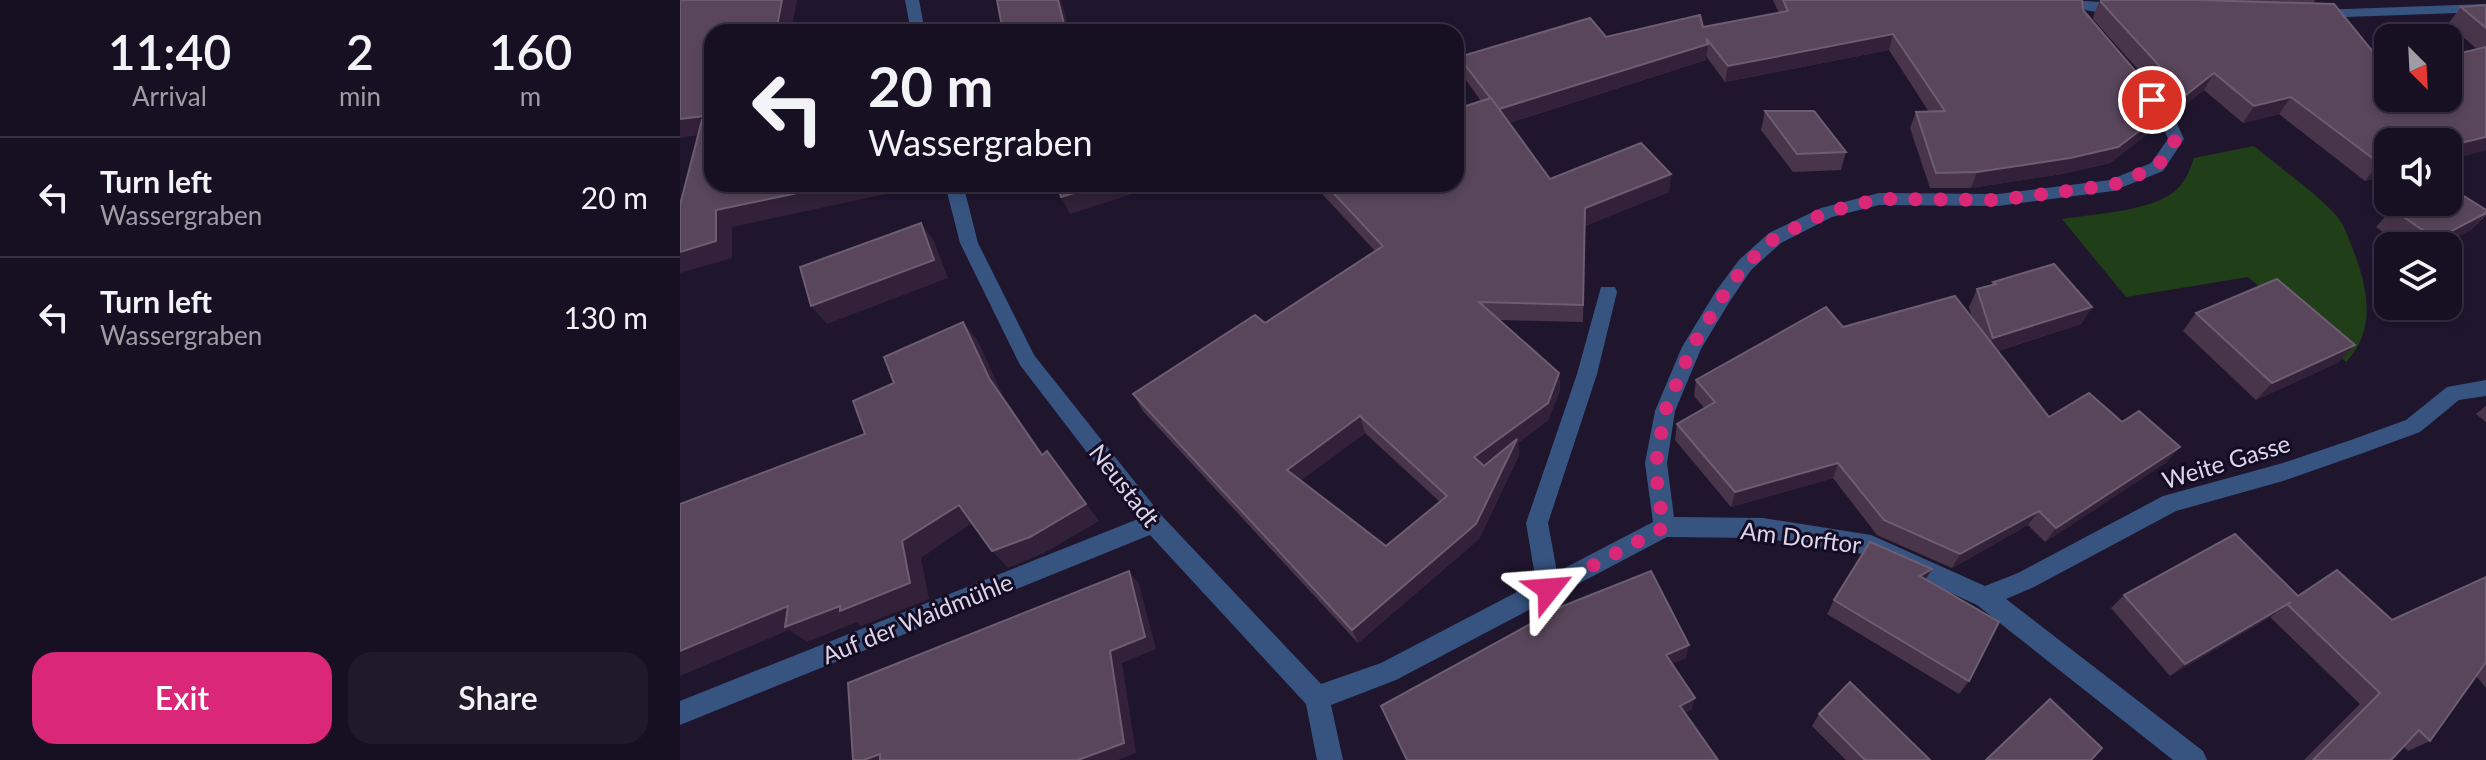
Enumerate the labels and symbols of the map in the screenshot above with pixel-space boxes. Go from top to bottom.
north arrow [2374,24,2462,112]
pin [2118,66,2186,134]
street label: Weite Gasse [2159,428,2293,494]
street label: Neustadt [1084,438,1167,532]
street label: Am Dorftor [1739,515,1863,559]
position arrow [1507,547,1591,631]
street label: Auf der Waidmühle [817,567,1017,669]

